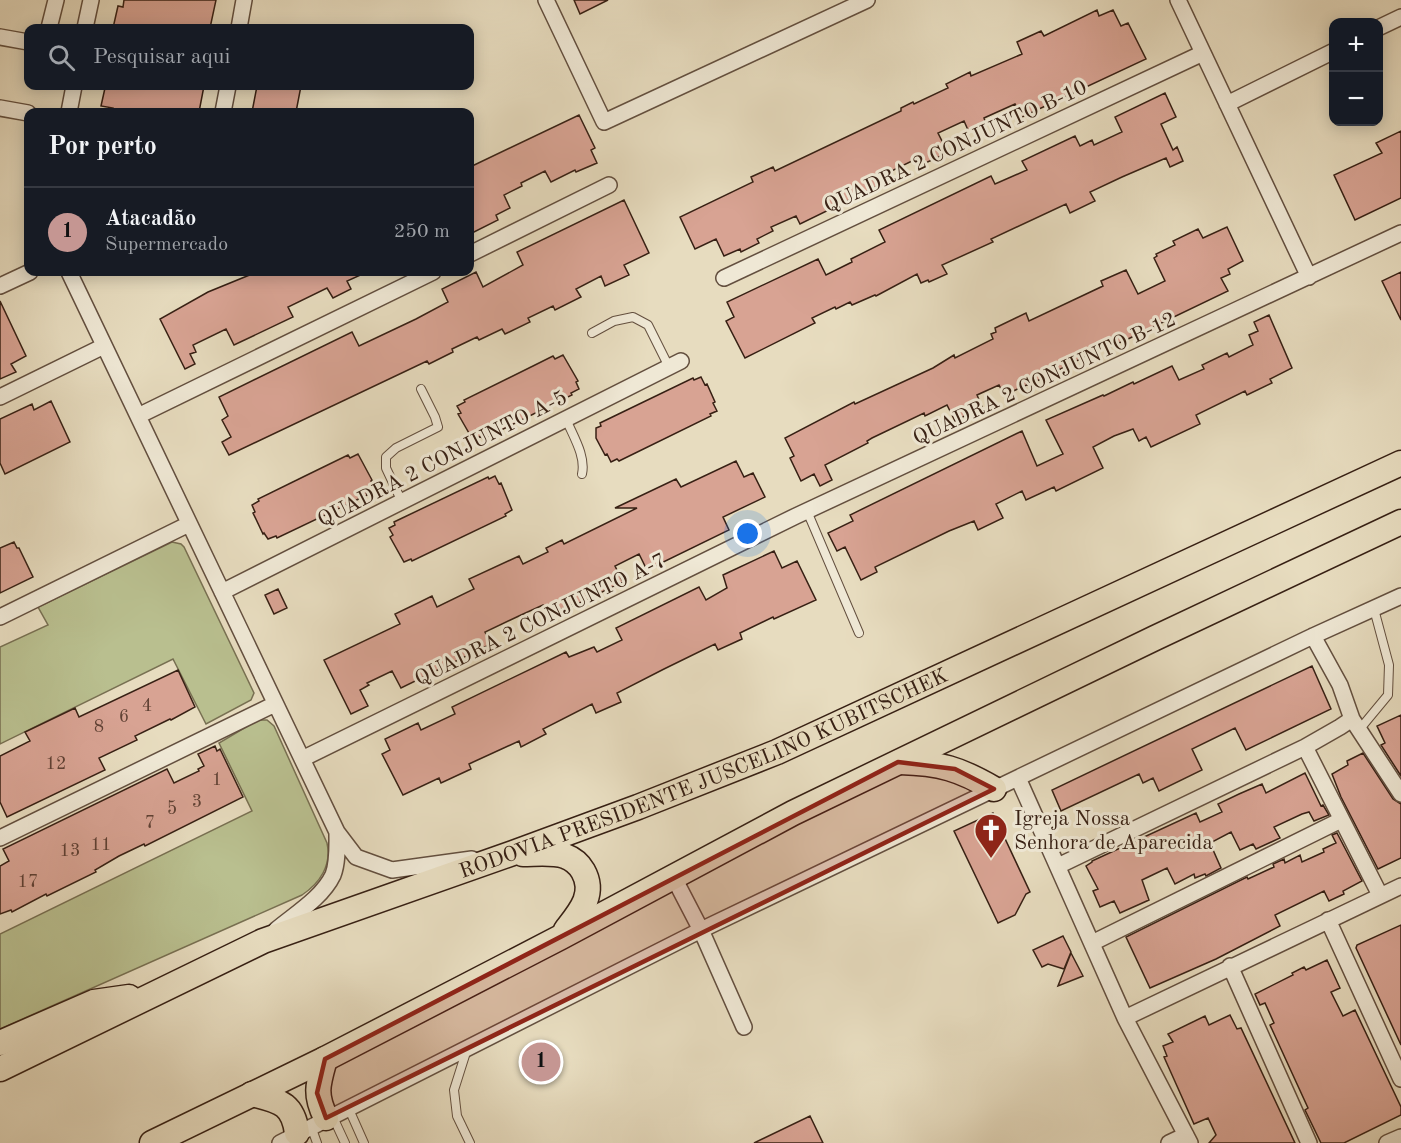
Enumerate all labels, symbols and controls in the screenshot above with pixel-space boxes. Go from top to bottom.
map controls [1329,18,1383,126]
button: + [1329,18,1383,72]
search box [24,24,474,90]
icon: search [45,41,78,74]
text: Pesquisar aqui [93,46,230,68]
button: − [1329,72,1383,126]
street label: QUADRA 2 CONJUNTO B-10 [821,77,1090,218]
text: Por perto [48,134,157,160]
text: Atacadão [105,208,196,230]
text: 1 [62,222,73,242]
text: 250 m [394,222,450,242]
text: Supermercado [105,235,228,255]
street label: QUADRA 2 CONJUNTO B-12 [910,309,1179,450]
street label: QUADRA 2 CONJUNTO A-5 [315,387,571,532]
your location [733,519,762,548]
street label: QUADRA 2 CONJUNTO A-7 [412,550,670,690]
street label: RODOVIA PRESIDENTE JUSCELINO KUBITSCHEK [457,665,951,883]
house number: 4 [142,697,152,715]
house number: 6 [119,708,129,726]
house number: 8 [94,718,104,736]
house number: 12 [46,755,66,773]
house number: 1 [212,771,222,789]
house number: 3 [192,793,202,811]
house number: 5 [167,800,177,818]
place label: Igreja Nossa Senhora de Aparecida [1014,809,1213,854]
church icon: Igreja Nossa Senhora de Aparecida [973,812,1009,859]
house number: 7 [145,814,155,832]
house number: 11 [91,836,111,854]
house number: 13 [60,842,80,860]
house number: 17 [18,873,38,891]
pin: 1 [522,1040,560,1084]

